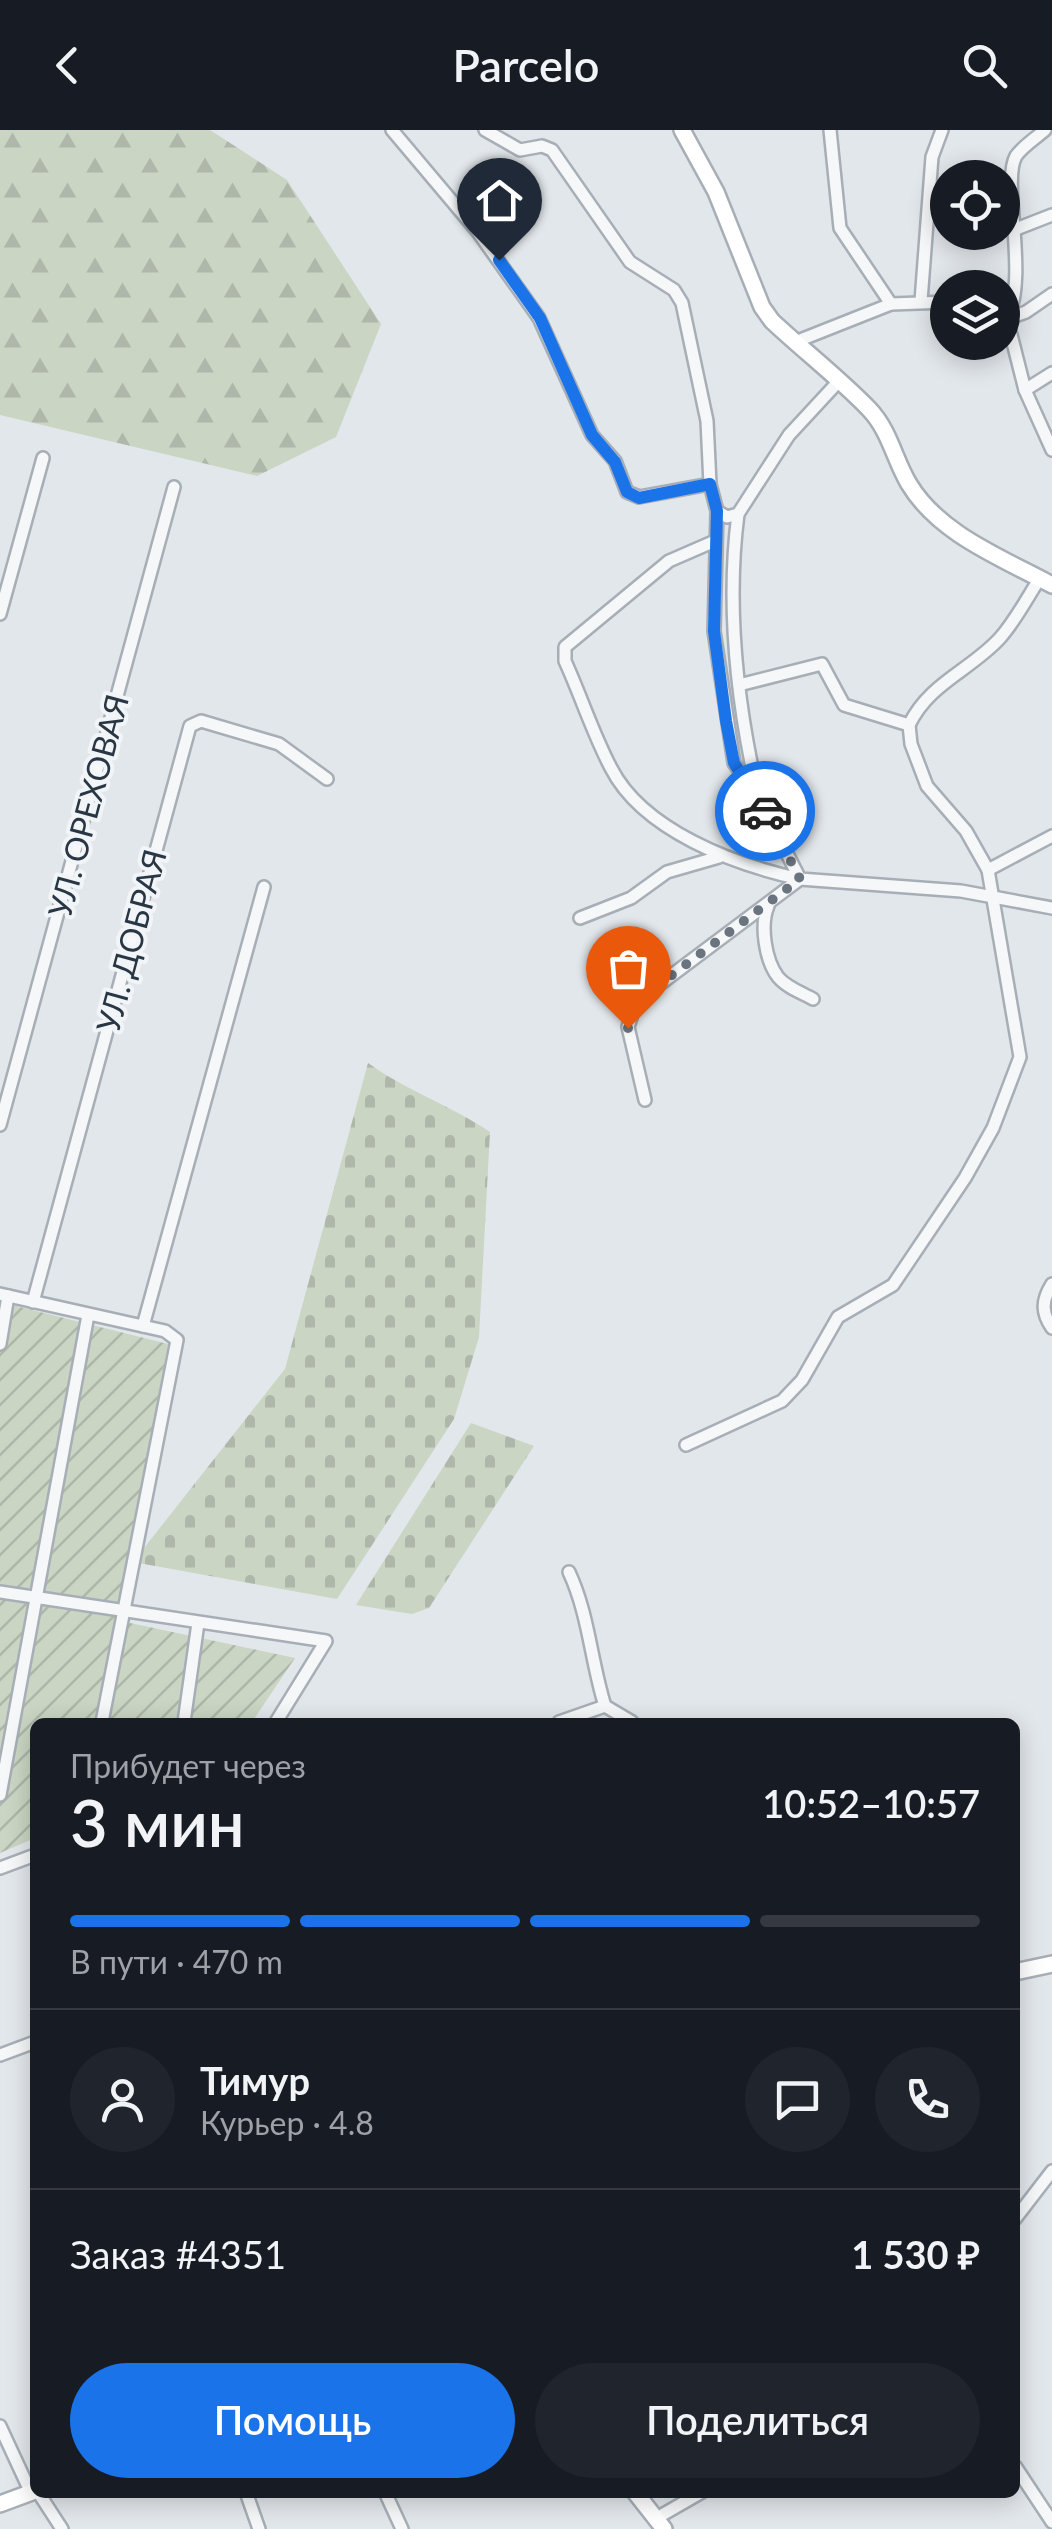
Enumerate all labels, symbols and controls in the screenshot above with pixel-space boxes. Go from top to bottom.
icon: back [40,38,95,93]
text: Parcelo [453,38,599,92]
icon: search [957,38,1012,93]
pin [457,158,542,261]
map controls [930,160,1020,360]
button: locate [930,160,1020,250]
icon: home [472,173,527,228]
button: layers [930,270,1020,360]
street label: УЛ. ОРЕХОВАЯ [39,690,136,921]
courier [715,761,815,861]
icon: car [738,784,793,839]
street label: УЛ. ДОБРАЯ [87,845,174,1036]
pin [586,926,671,1029]
icon: bag [601,941,656,996]
text: Прибудет через [70,1746,306,1785]
text: 10:52–10:57 [762,1780,980,1826]
text: 3 мин [70,1783,245,1861]
text: В пути · 470 m [70,1942,283,1981]
button: person [70,2047,175,2152]
button: chat [745,2047,850,2152]
button: phone [875,2047,980,2152]
text: Тимур [200,2057,310,2103]
text: Курьер · 4.8 [200,2103,374,2142]
text: Заказ #4351 [70,2231,286,2277]
text: 1 530 ₽ [851,2231,980,2277]
button: Помощь [70,2363,515,2478]
button: Поделиться [535,2363,980,2478]

